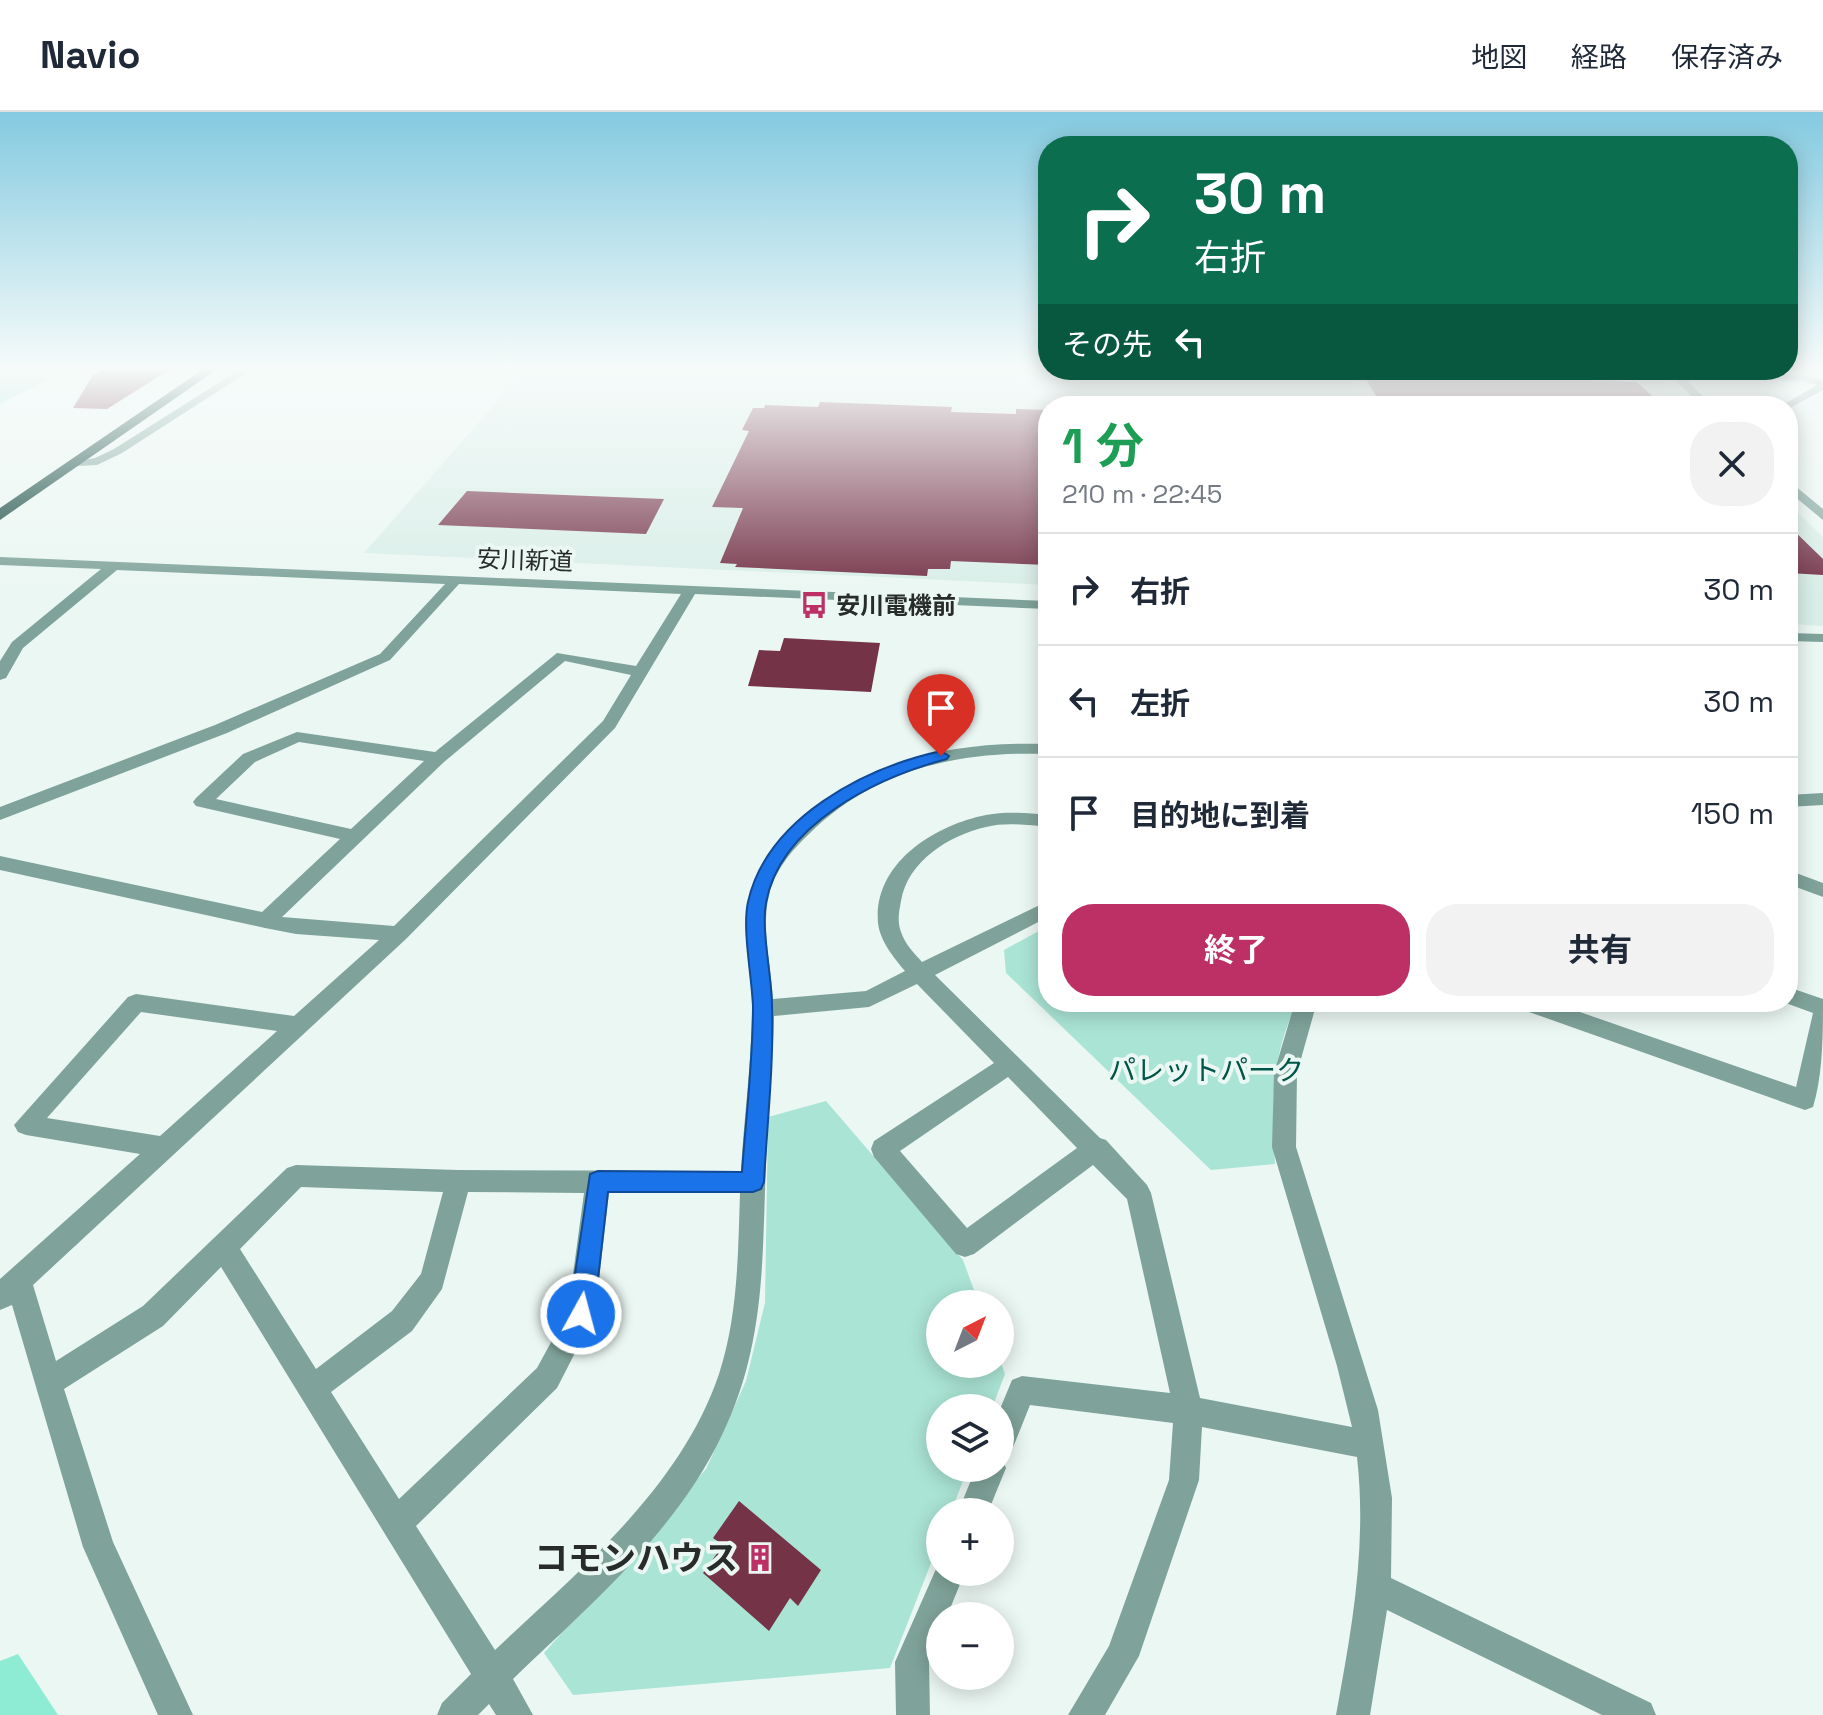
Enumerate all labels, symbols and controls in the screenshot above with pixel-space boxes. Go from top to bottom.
text: Navio [40,31,141,79]
text: 地図 [1471,39,1527,75]
text: 経路 [1571,39,1627,75]
text: 保存済み [1671,39,1783,75]
text: 30 m [1194,158,1326,229]
icon: right [1062,168,1166,272]
text: 右折 [1194,235,1266,281]
icon: left [1168,320,1212,364]
text: その先 [1062,325,1152,364]
text: 1 分 [1062,416,1144,477]
button: close [1690,422,1774,506]
text: 210 m · 22:45 [1062,477,1222,511]
street label: 安川新道 [476,543,574,577]
icon: right [1062,567,1106,611]
text: 30 m [1703,570,1774,609]
text: 右折 [1130,572,1190,611]
bus stop icon: 安川電機前 [799,590,829,620]
place label: 安川電機前 [836,590,956,621]
pin [907,674,975,756]
icon: left [1062,679,1106,723]
text: 30 m [1703,682,1774,721]
text: 左折 [1130,684,1190,723]
icon: arrive [919,686,963,730]
icon: arrive [1062,791,1106,835]
text: 150 m [1691,794,1774,833]
text: 目的地に到着 [1130,796,1310,835]
button: 終了 [1062,904,1410,996]
button: 共有 [1426,904,1774,996]
park label: パレットパーク [1108,1052,1304,1088]
position arrow [539,1272,623,1356]
north arrow [926,1290,1014,1378]
map controls [926,1290,1014,1690]
button: layers [926,1394,1014,1482]
button: + [926,1498,1014,1586]
place label: コモンハウス [534,1537,738,1580]
building icon: コモンハウス [745,1543,775,1573]
button: − [926,1602,1014,1690]

